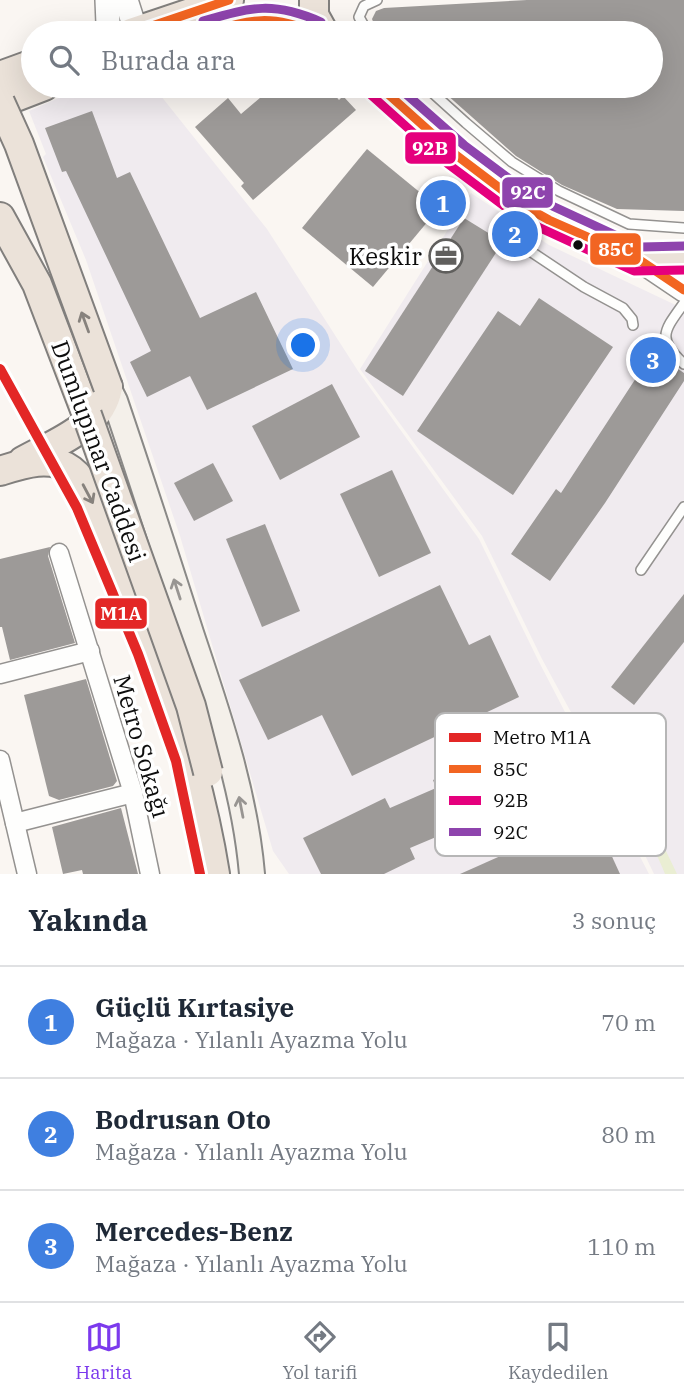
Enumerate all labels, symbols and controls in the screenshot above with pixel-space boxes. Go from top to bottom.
search box [21,21,663,98]
icon: search [45,41,83,79]
text: Burada ara [101,43,236,77]
line badge: 92B [404,131,457,165]
text: 92B [412,136,448,160]
line badge: 92C [501,176,554,209]
pin: 1 [420,177,466,229]
text: 92C [510,180,546,204]
pin: 2 [492,208,538,260]
line badge: 85C [589,232,642,266]
office icon: Keskir [427,237,465,275]
text: 85C [598,237,634,261]
unlabelled marker [571,238,585,252]
place label: Keskir [349,240,422,272]
one-way arrow [78,312,90,334]
your location [286,328,320,362]
pin: 3 [630,334,676,386]
street label: Dumlupınar Caddesi [44,336,154,566]
one-way arrow [81,483,95,503]
one-way arrow [170,578,182,600]
line badge: M1A [94,597,148,630]
text: M1A [100,601,143,625]
street label: Metro Sokağı [106,671,178,821]
legend [435,713,666,856]
text: Metro M1A [493,725,591,749]
text: 85C [493,757,528,781]
text: 92B [493,788,529,812]
one-way arrow [234,796,248,819]
text: 92C [493,820,528,844]
text: Yakında [28,900,148,939]
text: 3 sonuç [572,905,656,935]
text: Güçlü Kırtasiye [95,990,294,1024]
text: 1 [44,1007,58,1037]
text: 70 m [601,1007,656,1037]
text: Mağaza · Yılanlı Ayazma Yolu [95,1024,408,1054]
text: Bodrusan Oto [95,1102,271,1136]
text: 2 [44,1119,58,1149]
text: 80 m [601,1119,656,1149]
text: Mağaza · Yılanlı Ayazma Yolu [95,1136,408,1166]
text: Mercedes-Benz [95,1214,293,1248]
text: 3 [44,1231,58,1261]
text: 110 m [587,1231,656,1261]
text: Mağaza · Yılanlı Ayazma Yolu [95,1248,408,1278]
tab: Harita [75,1318,132,1384]
tab: Yol tarifi [282,1318,358,1384]
tab: Kaydedilen [508,1318,609,1384]

